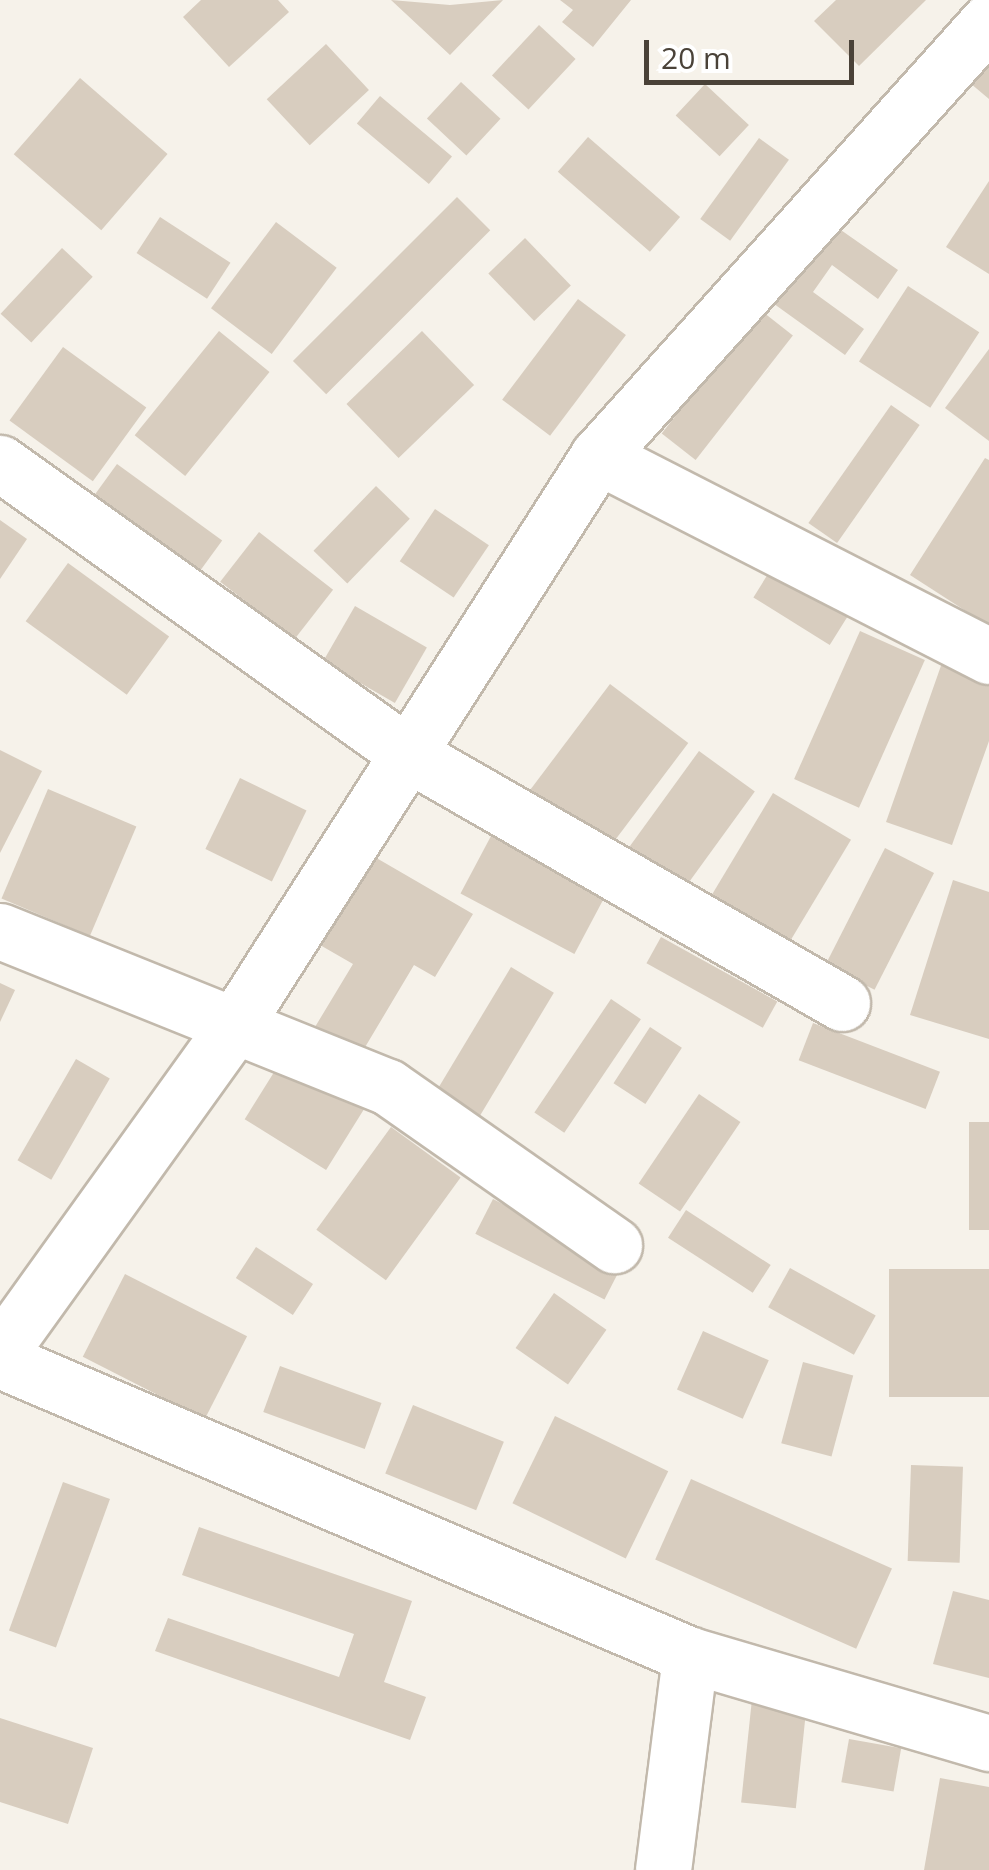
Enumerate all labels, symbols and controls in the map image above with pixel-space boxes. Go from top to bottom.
scale bar [649,20,859,82]
text: 20 m [661,37,731,78]

